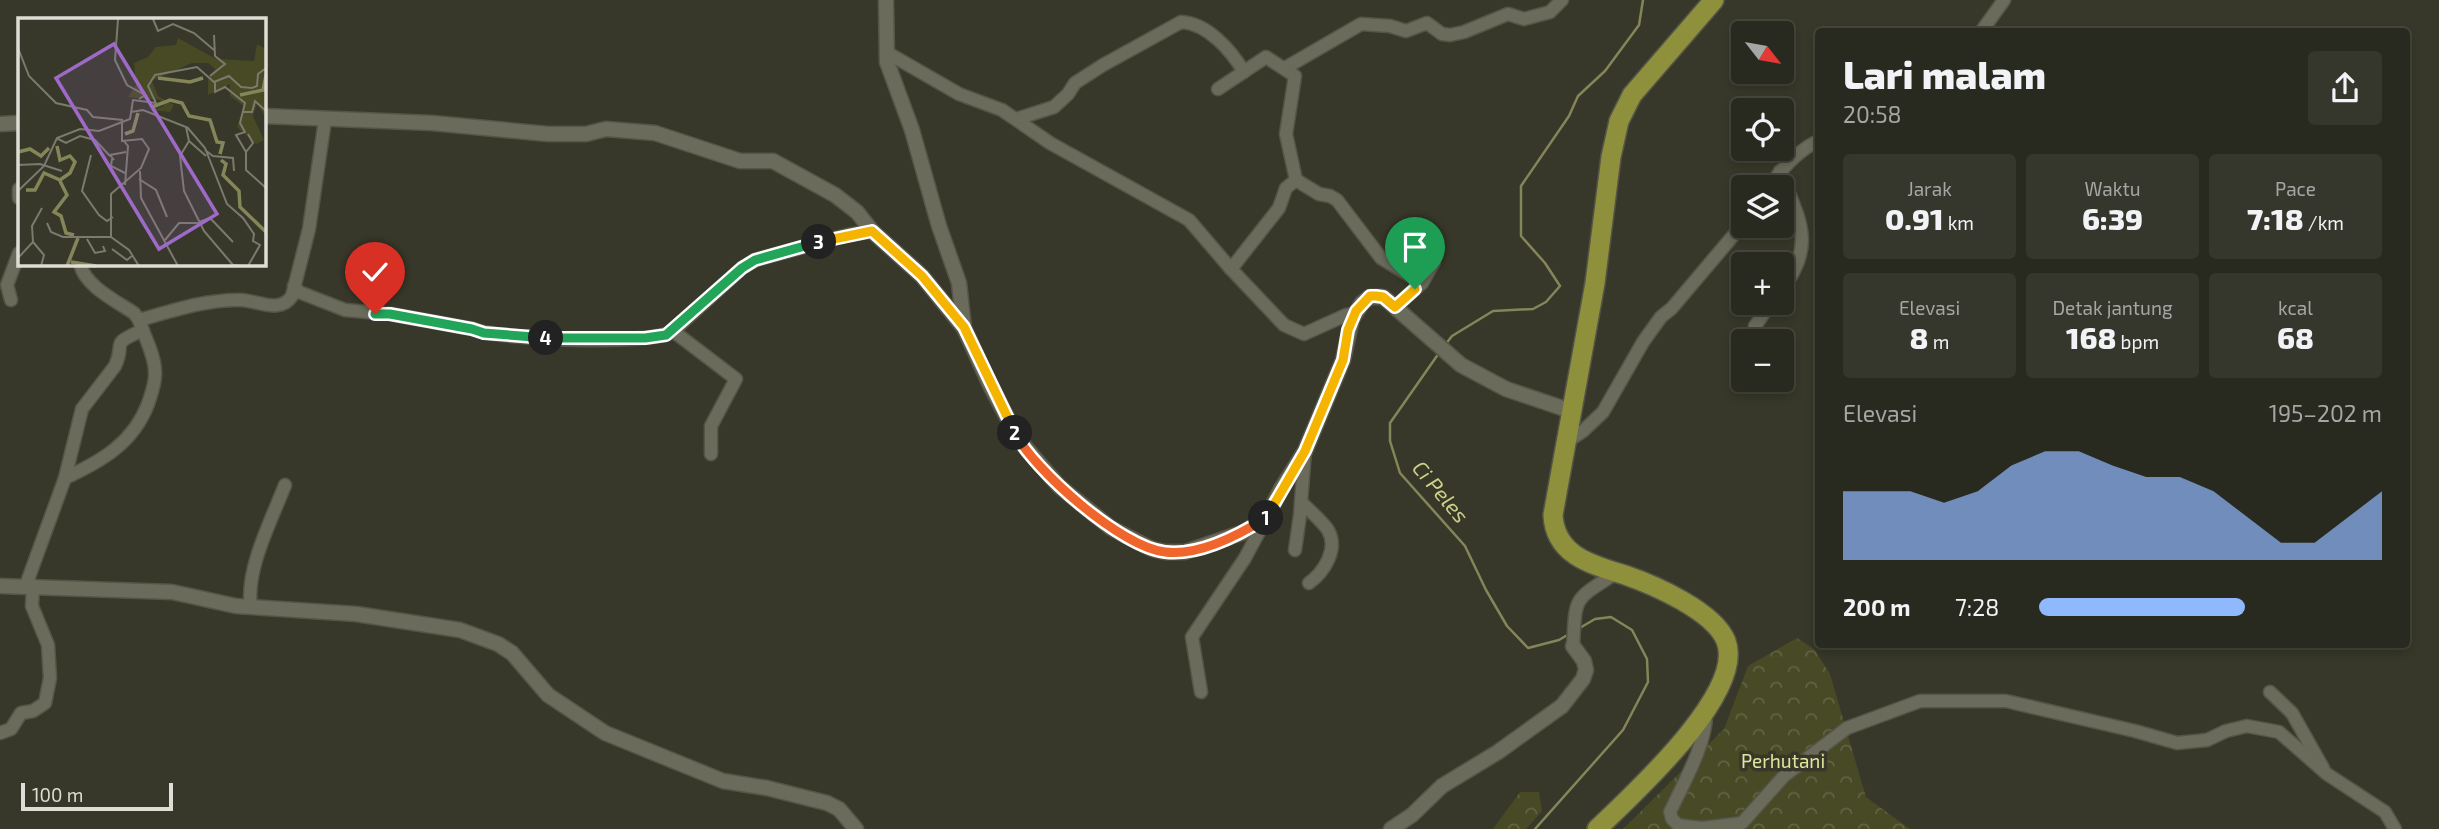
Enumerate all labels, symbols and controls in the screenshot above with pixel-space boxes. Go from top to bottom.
inset map [18,18,266,266]
north arrow [1731,21,1794,84]
map controls [1731,21,1794,392]
text: Lari malam [1843,51,2046,97]
button: share [2308,51,2382,125]
button: locate [1731,98,1794,161]
text: 20:58 [1843,100,1902,128]
button: layers [1731,175,1794,238]
text: Jarak [1907,177,1952,200]
text: Waktu [2085,177,2140,200]
text: Pace [2275,177,2316,200]
text: 0.91 [1885,200,1943,236]
text: 6:39 [2082,200,2143,236]
text: 7:18 [2247,200,2304,236]
text: km [1943,211,1974,234]
text: /km [2304,211,2344,234]
pin [1385,217,1445,289]
pin: 3 [802,224,836,260]
icon: arrive [1396,228,1434,266]
text: 3 [813,230,824,253]
pin [345,242,405,314]
button: + [1731,252,1794,315]
icon: check [356,253,394,291]
text: Elevasi [1899,296,1960,319]
text: Detak jantung [2052,296,2173,319]
text: kcal [2278,296,2313,319]
text: 8 [1910,319,1929,355]
text: 168 [2066,319,2116,355]
text: 68 [2277,319,2314,355]
pin: 4 [528,320,564,356]
text: 4 [539,326,552,349]
button: − [1731,329,1794,392]
text: m [1929,330,1949,353]
text: bpm [2116,330,2159,353]
text: Elevasi [1843,399,1917,427]
text: 195–202 m [2269,399,2382,427]
pin: 2 [998,416,1032,450]
text: 2 [1009,421,1020,444]
water label: Ci Peles [1408,455,1474,527]
pin: 1 [1248,500,1284,536]
text: 1 [1261,506,1270,529]
text: 200 m [1843,593,1911,621]
text: 7:28 [1955,593,1999,621]
park label: Perhutani [1741,749,1825,772]
scale bar [21,780,173,812]
text: 100 m [32,783,83,806]

